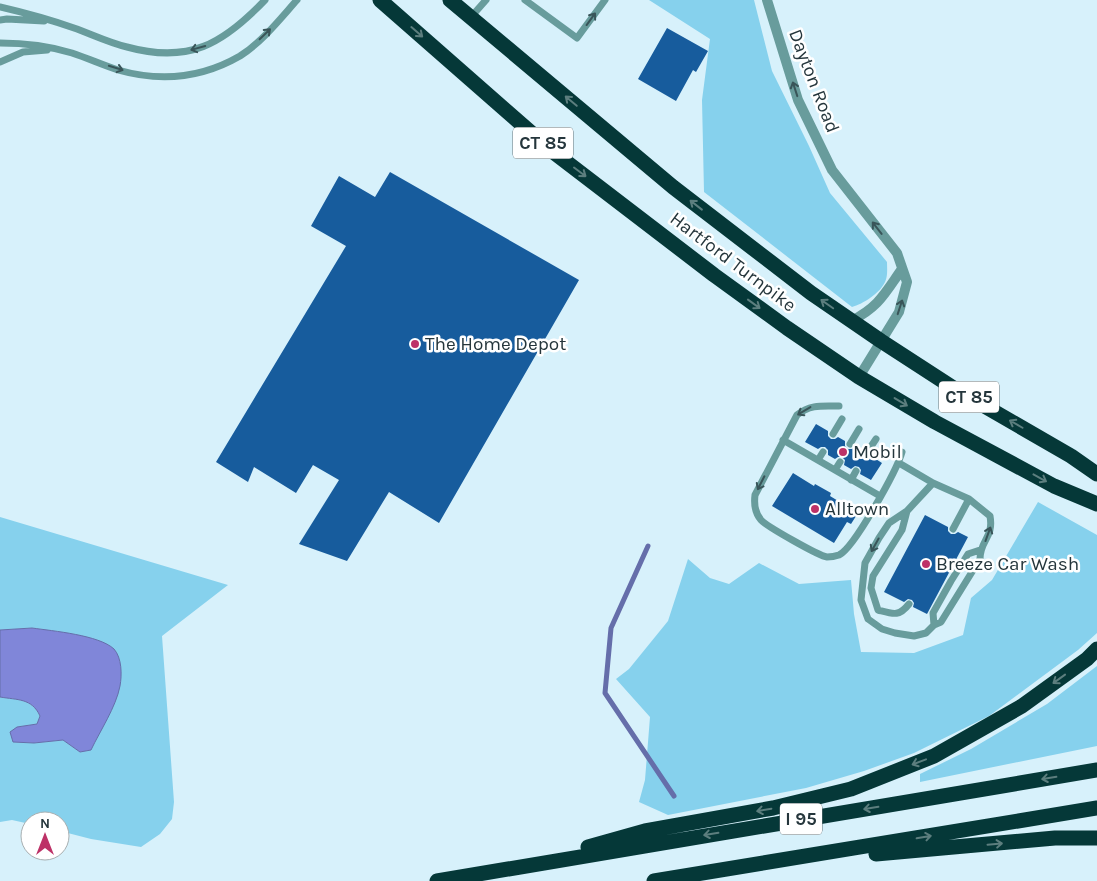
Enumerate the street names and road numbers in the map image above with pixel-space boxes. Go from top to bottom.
street label: Dayton Road [784,26,844,136]
road number: CT 85 [513,128,573,158]
street label: Hartford Turnpike [666,207,800,317]
road number: CT 85 [939,382,999,412]
road number: I 95 [780,804,822,834]

